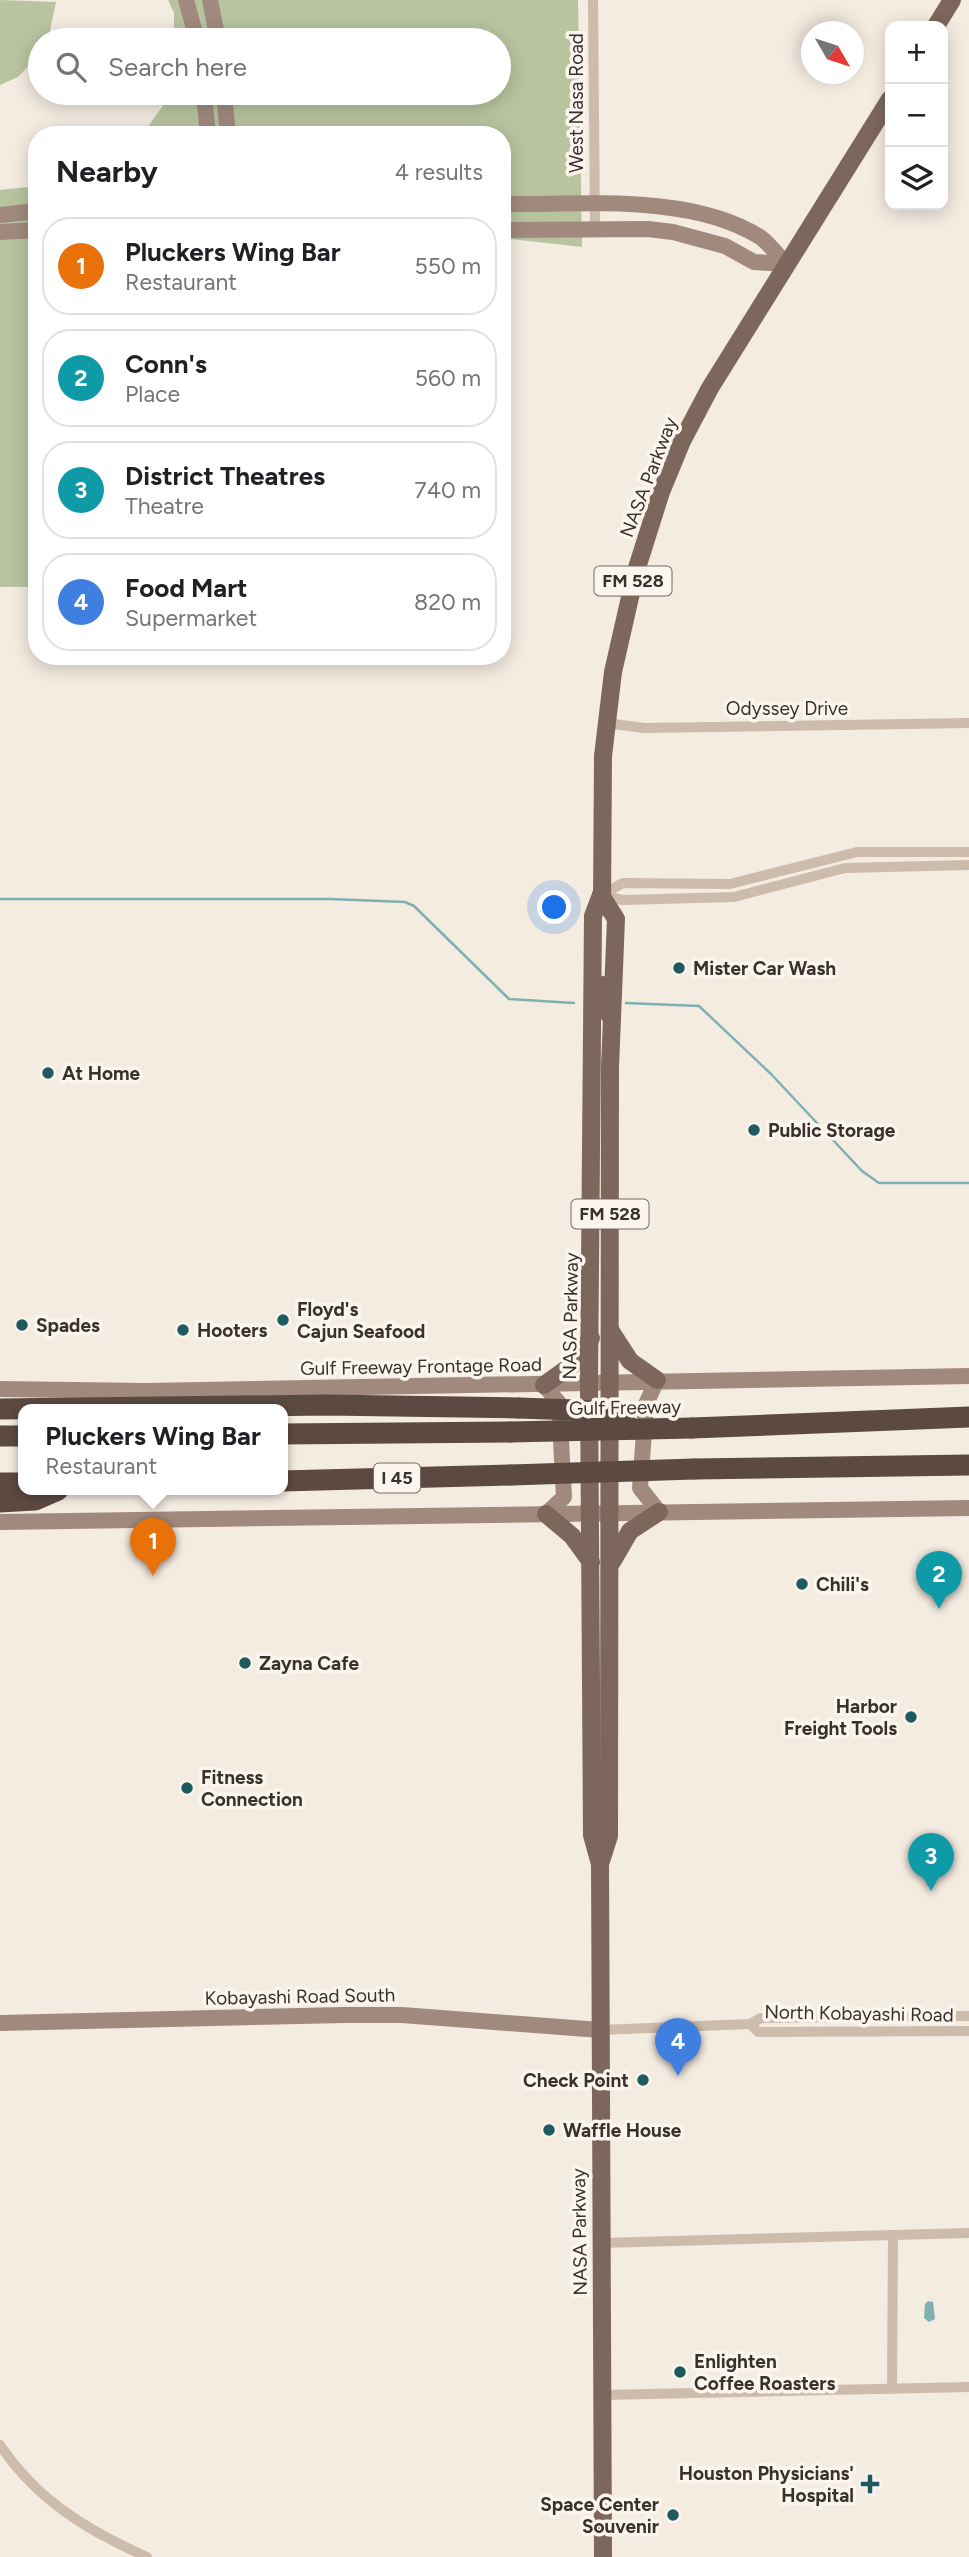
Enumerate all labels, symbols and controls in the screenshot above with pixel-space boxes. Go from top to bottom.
north arrow [801,21,864,84]
map controls [885,21,948,210]
button: + [885,21,948,84]
search box [28,28,511,105]
street label: West Nasa Road [565,33,588,173]
icon: search [52,48,90,86]
text: Search here [108,51,247,83]
button: − [885,84,948,147]
button: layers [885,147,948,210]
text: Nearby [56,153,158,190]
text: 4 results [395,158,483,186]
text: Pluckers Wing Bar [125,236,341,268]
text: 1 [76,252,86,280]
text: 550 m [415,252,481,280]
text: Restaurant [125,268,237,296]
text: Conn's [125,348,207,380]
text: 2 [74,364,88,392]
text: 560 m [415,364,481,392]
text: Place [125,380,180,408]
street label: NASA Parkway [615,414,682,541]
text: District Theatres [125,460,325,492]
text: 3 [75,476,87,504]
text: 740 m [414,476,481,504]
text: Theatre [125,492,204,520]
road number: FM 528 [594,566,672,596]
text: Food Mart [125,572,248,604]
text: 4 [74,588,88,616]
text: 820 m [414,588,481,616]
text: Supermarket [125,604,257,632]
street label: Odyssey Drive [726,697,848,720]
your location [537,890,571,924]
place label: Mister Car Wash [693,957,836,980]
marker: Mister Car Wash [671,960,687,976]
place label: At Home [62,1062,141,1085]
marker: At Home [40,1065,56,1081]
place label: Public Storage [768,1119,896,1142]
marker: Public Storage [746,1122,762,1138]
road number: FM 528 [572,1199,648,1228]
street label: NASA Parkway [558,1252,583,1380]
place label: Floyd's Cajun Seafood [297,1298,425,1343]
marker: Floyd's Cajun Seafood [275,1312,291,1328]
place label: Spades [36,1314,100,1337]
marker: Spades [14,1317,30,1333]
place label: Hooters [197,1319,268,1342]
marker: Hooters [175,1322,191,1338]
street label: Gulf Freeway Frontage Road [300,1353,542,1380]
street label: Gulf Freeway [569,1395,681,1420]
popup [18,1404,288,1495]
text: Pluckers Wing Bar [45,1420,261,1452]
text: Restaurant [45,1452,157,1480]
road number: I 45 [374,1464,420,1492]
pin: 1 [130,1518,176,1576]
pin: 2 [916,1551,962,1609]
place label: Chili's [816,1573,869,1596]
marker: Chili's [794,1576,810,1592]
place label: Zayna Cafe [259,1652,359,1675]
marker: Zayna Cafe [237,1655,253,1671]
place label: Harbor Freight Tools [784,1695,897,1740]
marker: Harbor Freight Tools [903,1709,919,1725]
place label: Fitness Connection [201,1766,303,1811]
marker: Fitness Connection [179,1780,195,1796]
pin: 3 [908,1833,954,1891]
street label: Kobayashi Road South [204,1983,396,2010]
street label: North Kobayashi Road [764,2000,954,2027]
pin: 4 [655,2018,701,2076]
place label: Check Point [523,2069,629,2092]
marker: Check Point [635,2072,651,2088]
place label: Waffle House [563,2119,682,2142]
marker: Waffle House [541,2122,557,2138]
street label: NASA Parkway [567,2168,592,2296]
place label: Enlighten Coffee Roasters [694,2350,836,2395]
marker: Enlighten Coffee Roasters [672,2364,688,2380]
place label: Houston Physicians' Hospital [679,2462,854,2507]
marker: Houston Physicians' Hospital [860,2474,880,2494]
place label: Space Center Souvenir [540,2493,659,2538]
marker: Space Center Souvenir [665,2507,681,2523]

